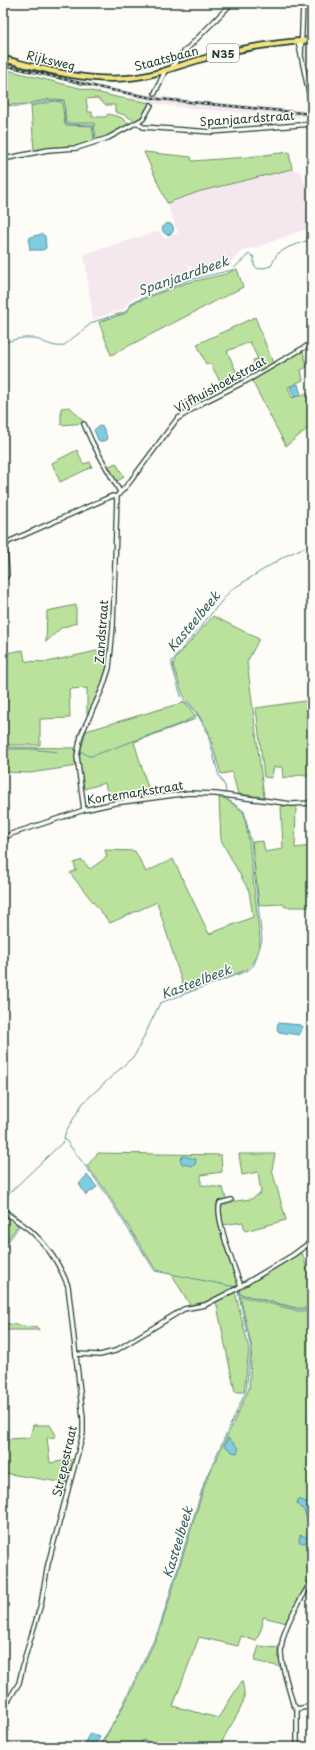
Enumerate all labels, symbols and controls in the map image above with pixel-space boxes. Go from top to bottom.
street label: Staatsbaan [132,41,200,75]
road number: N35 [207,44,239,62]
street label: Rijksweg [25,46,77,74]
street label: Spanjaardstraat [199,106,296,130]
water label: Spanjaardbeek [135,250,232,299]
street label: Vijfhuishoekstraat [171,351,270,417]
water label: Kasteelbeek [162,586,225,655]
street label: Zandstraat [90,599,112,665]
street label: Kortemarkstraat [85,775,185,809]
water label: Kasteelbeek [158,959,235,1003]
street label: Strepestraat [47,1423,81,1498]
water label: Kasteelbeek [157,1503,197,1580]

